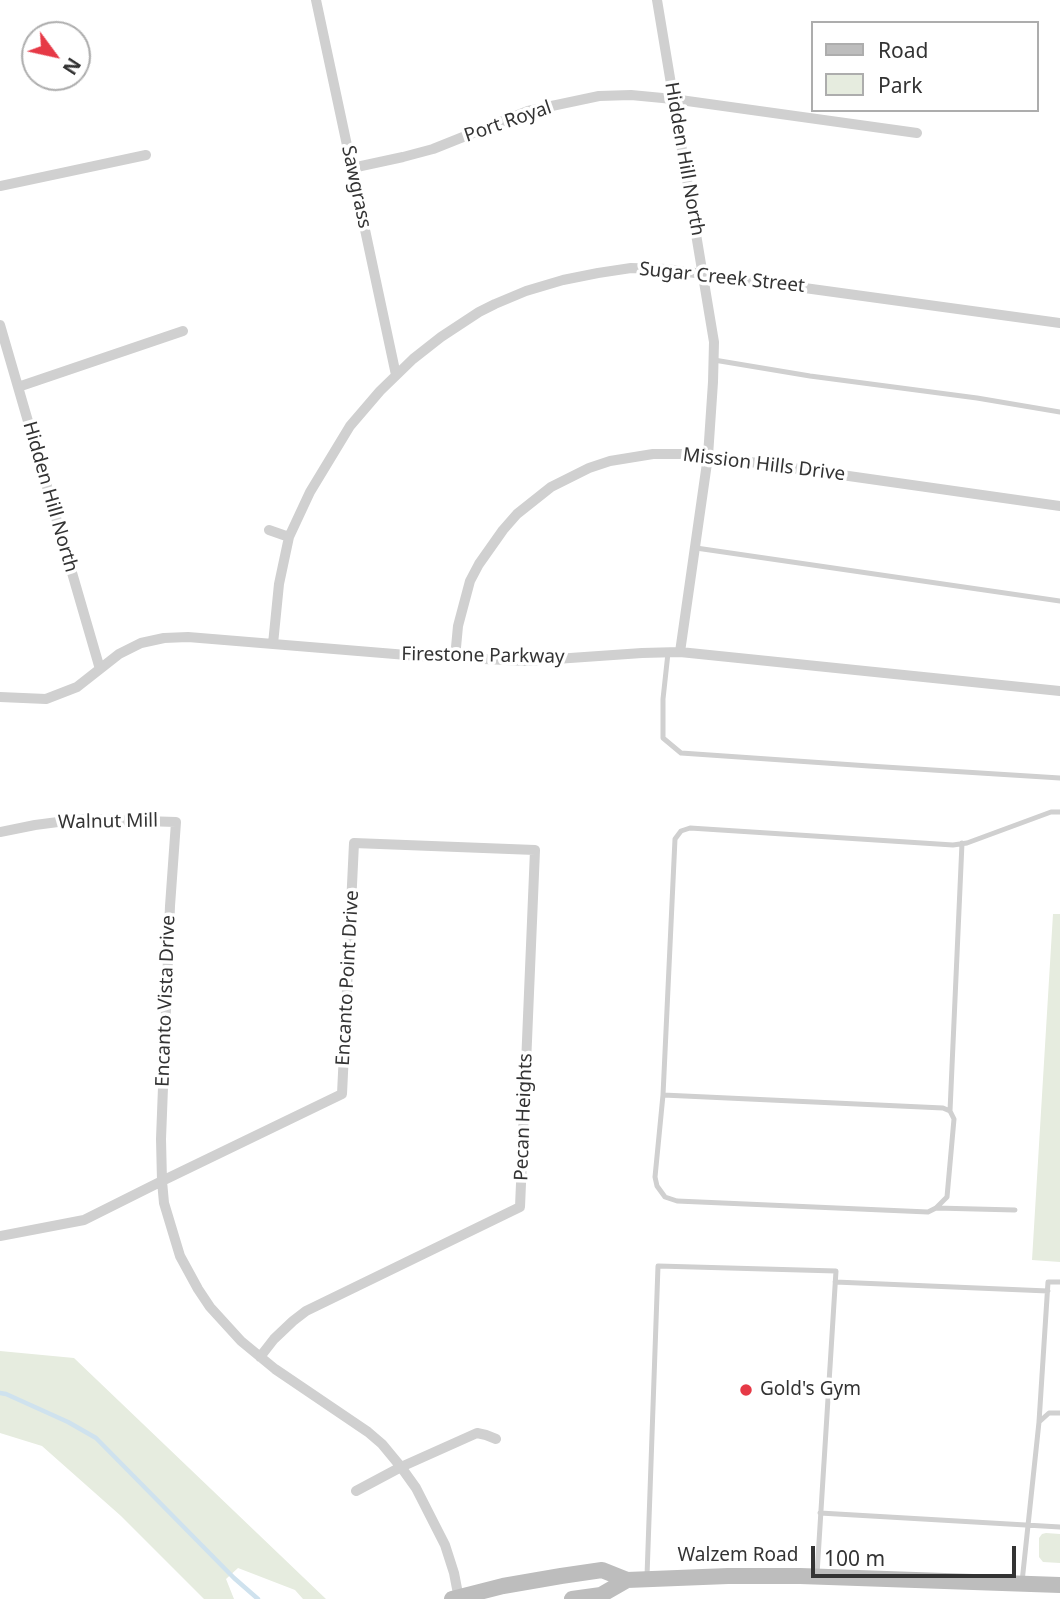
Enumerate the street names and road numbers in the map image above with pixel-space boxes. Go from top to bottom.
street label: Hidden Hill North [659,80,709,238]
street label: Port Royal [461,96,555,148]
street label: Sawgrass [336,144,376,230]
street label: Sugar Creek Street [638,258,806,298]
street label: Hidden Hill North [18,419,82,575]
street label: Mission Hills Drive [682,444,846,486]
street label: Firestone Parkway [401,643,565,669]
street label: Walnut Mill [58,810,158,834]
street label: Encanto Point Drive [332,890,364,1066]
street label: Encanto Vista Drive [152,915,180,1087]
street label: Pecan Heights [510,1053,538,1181]
street label: Walzem Road [678,1545,798,1567]

